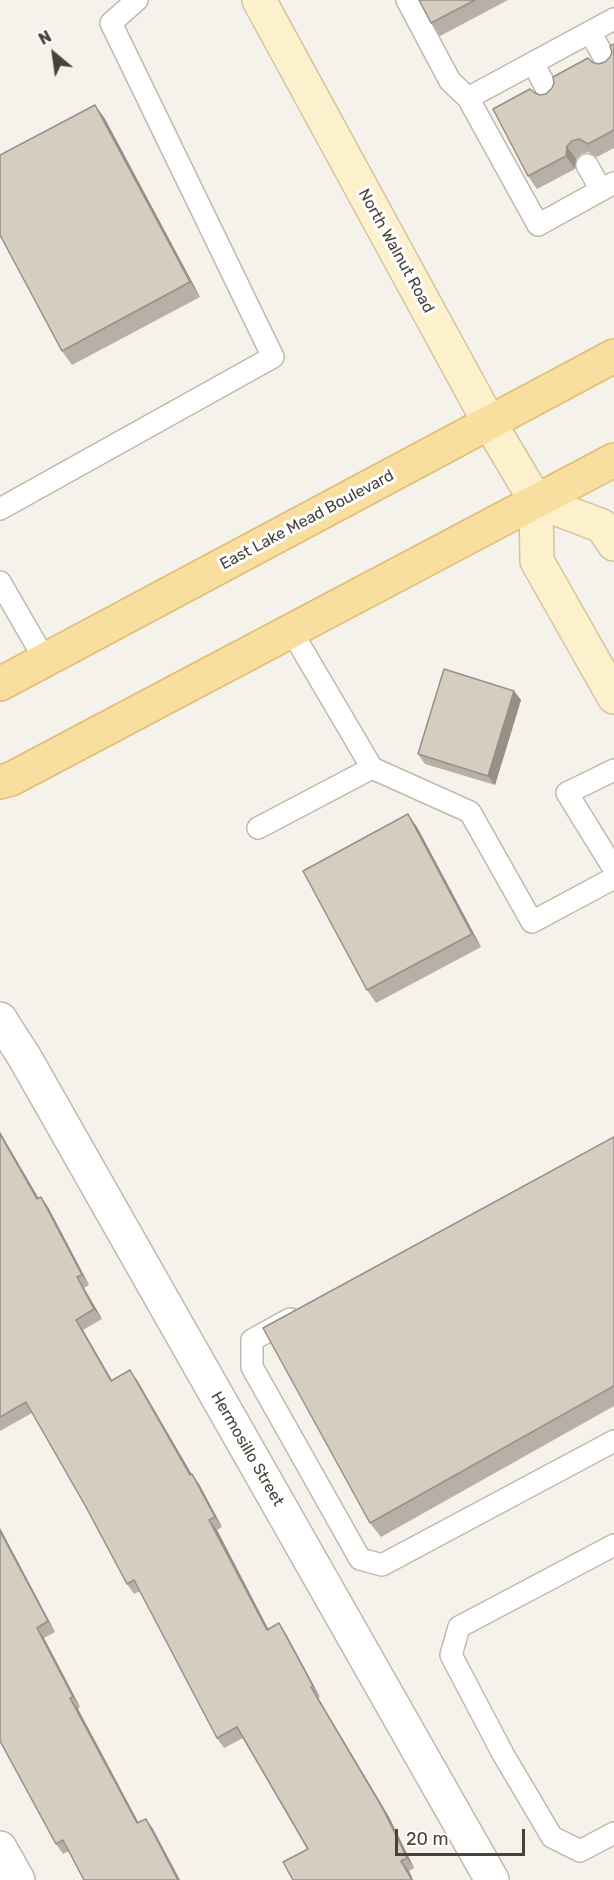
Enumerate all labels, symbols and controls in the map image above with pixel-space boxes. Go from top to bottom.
north arrow [24,24,84,84]
text: N [35,27,55,49]
street label: North Walnut Road [354,186,438,316]
street label: East Lake Mead Boulevard [217,466,397,574]
street label: Hermosillo Street [206,1388,288,1510]
scale bar [398,1817,528,1855]
text: 20 m [406,1828,448,1850]

